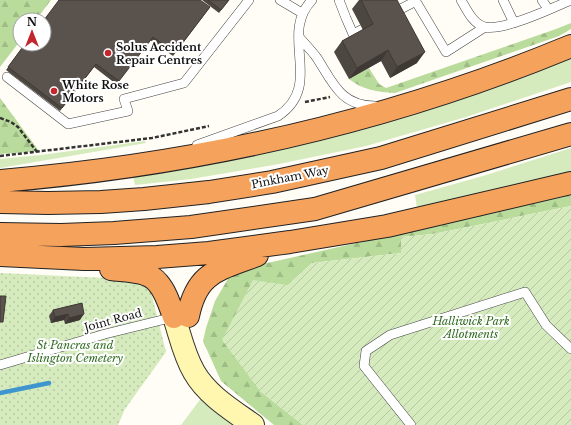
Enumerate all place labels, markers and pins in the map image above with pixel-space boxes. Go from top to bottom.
place label: Solus Accident Repair Centres [116,40,202,67]
marker: Solus Accident Repair Centres [103,48,113,58]
place label: White Rose Motors [61,78,129,105]
marker: White Rose Motors [49,86,59,96]

